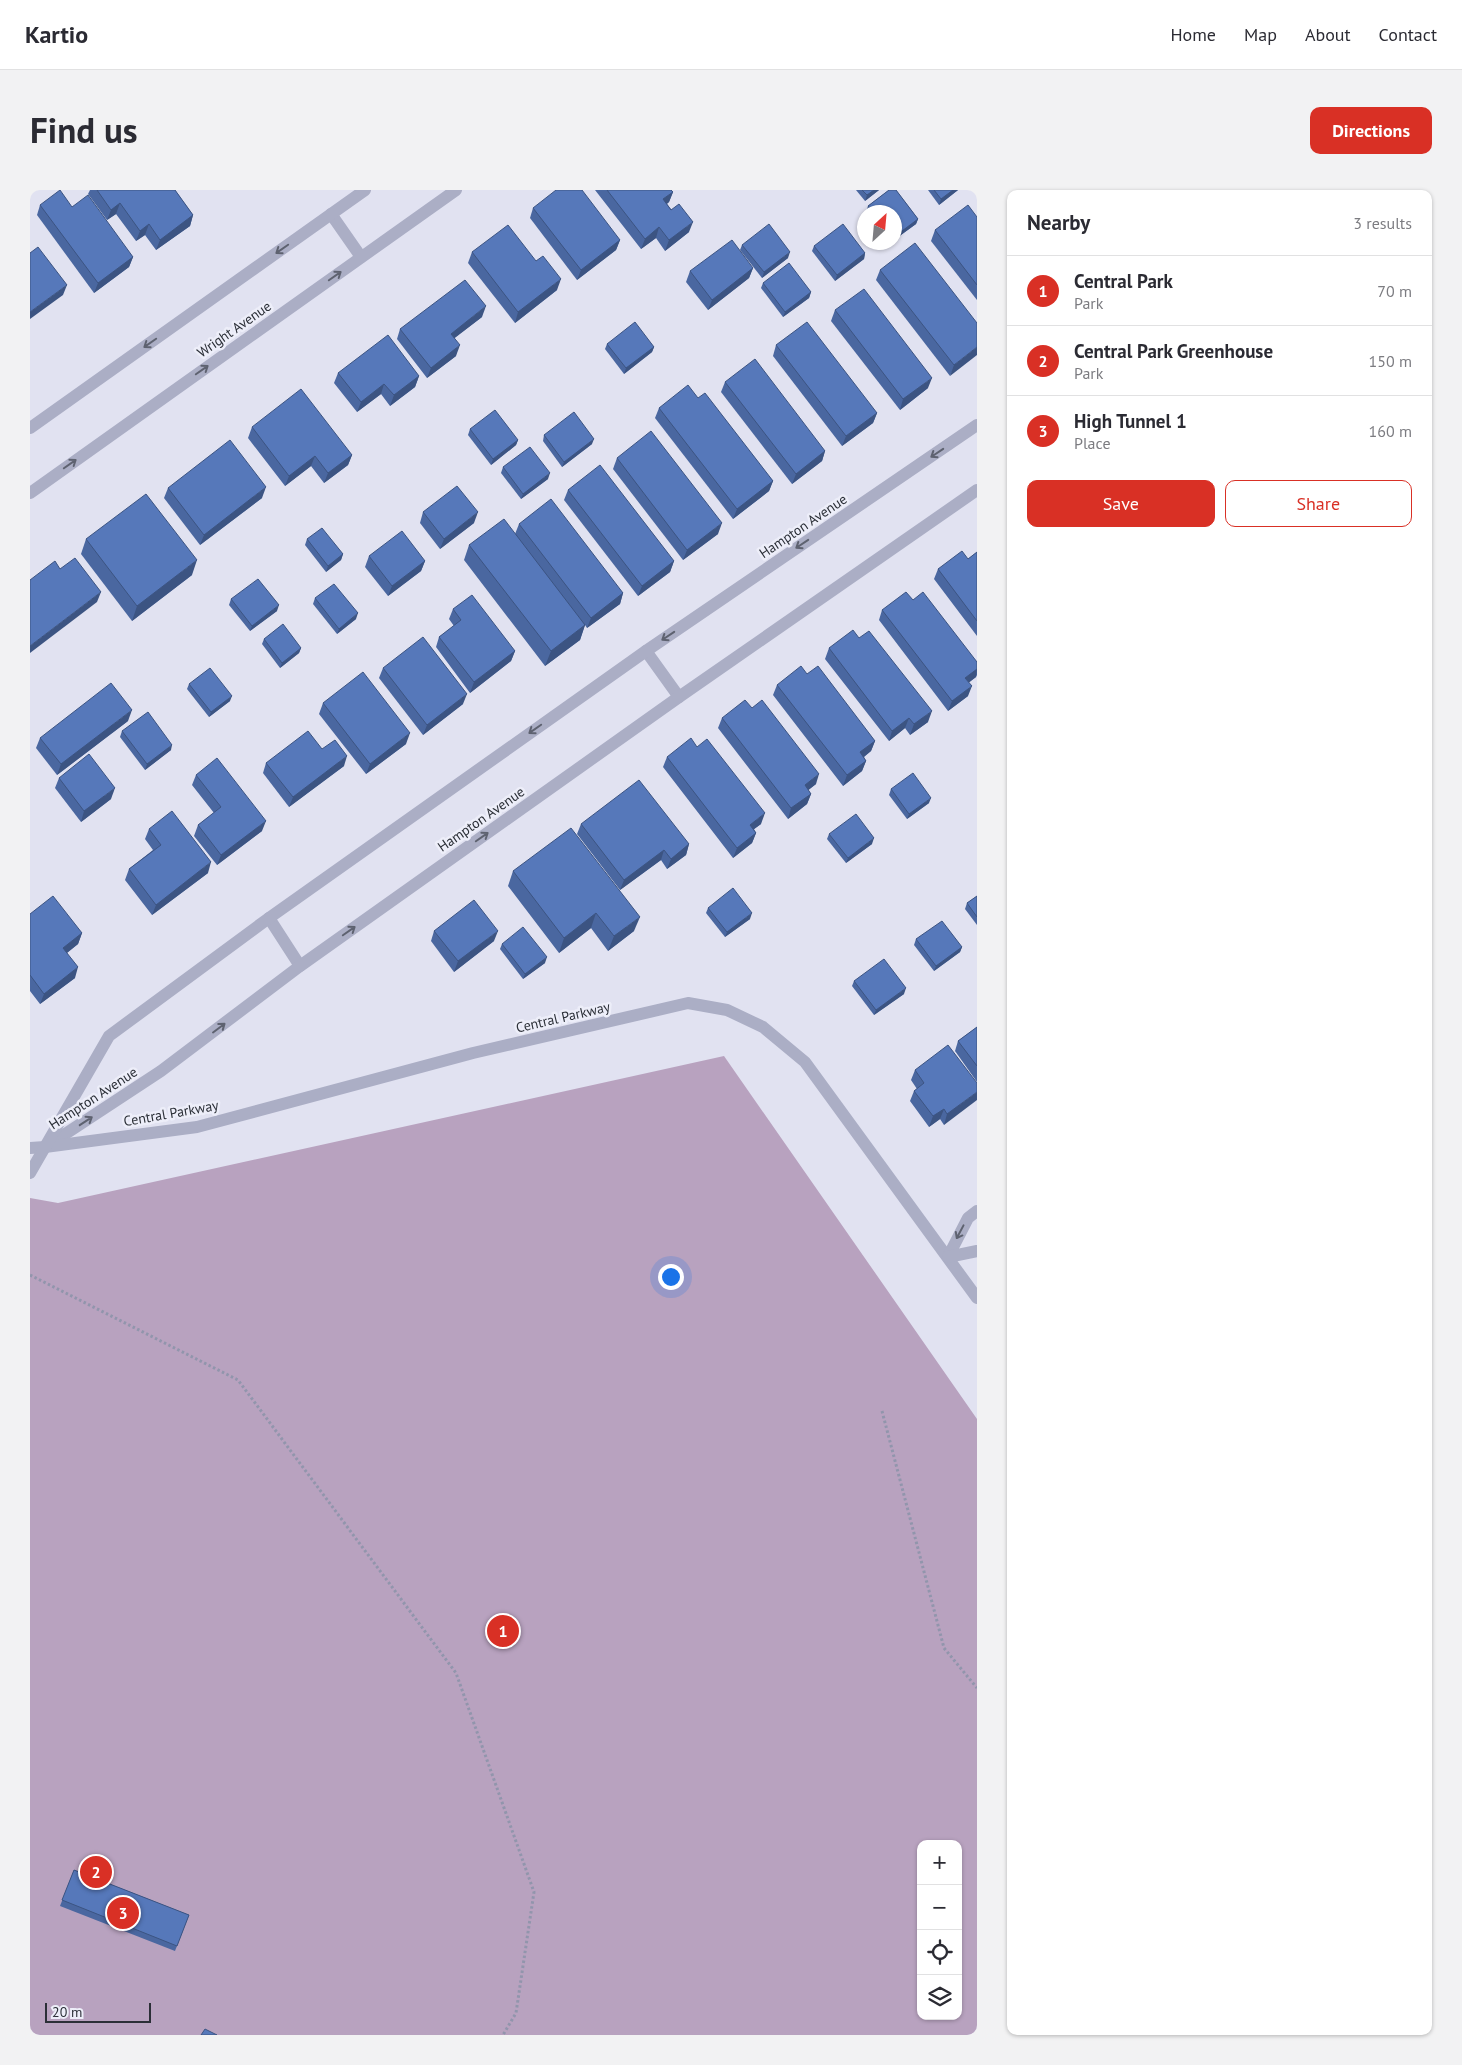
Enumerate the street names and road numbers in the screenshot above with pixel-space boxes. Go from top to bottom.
street label: Wright Avenue [193,297,275,361]
street label: Hampton Avenue [756,490,850,562]
street label: Hampton Avenue [434,782,528,856]
street label: Central Parkway [514,997,612,1037]
street label: Hampton Avenue [45,1063,141,1133]
street label: Central Parkway [122,1096,220,1130]

